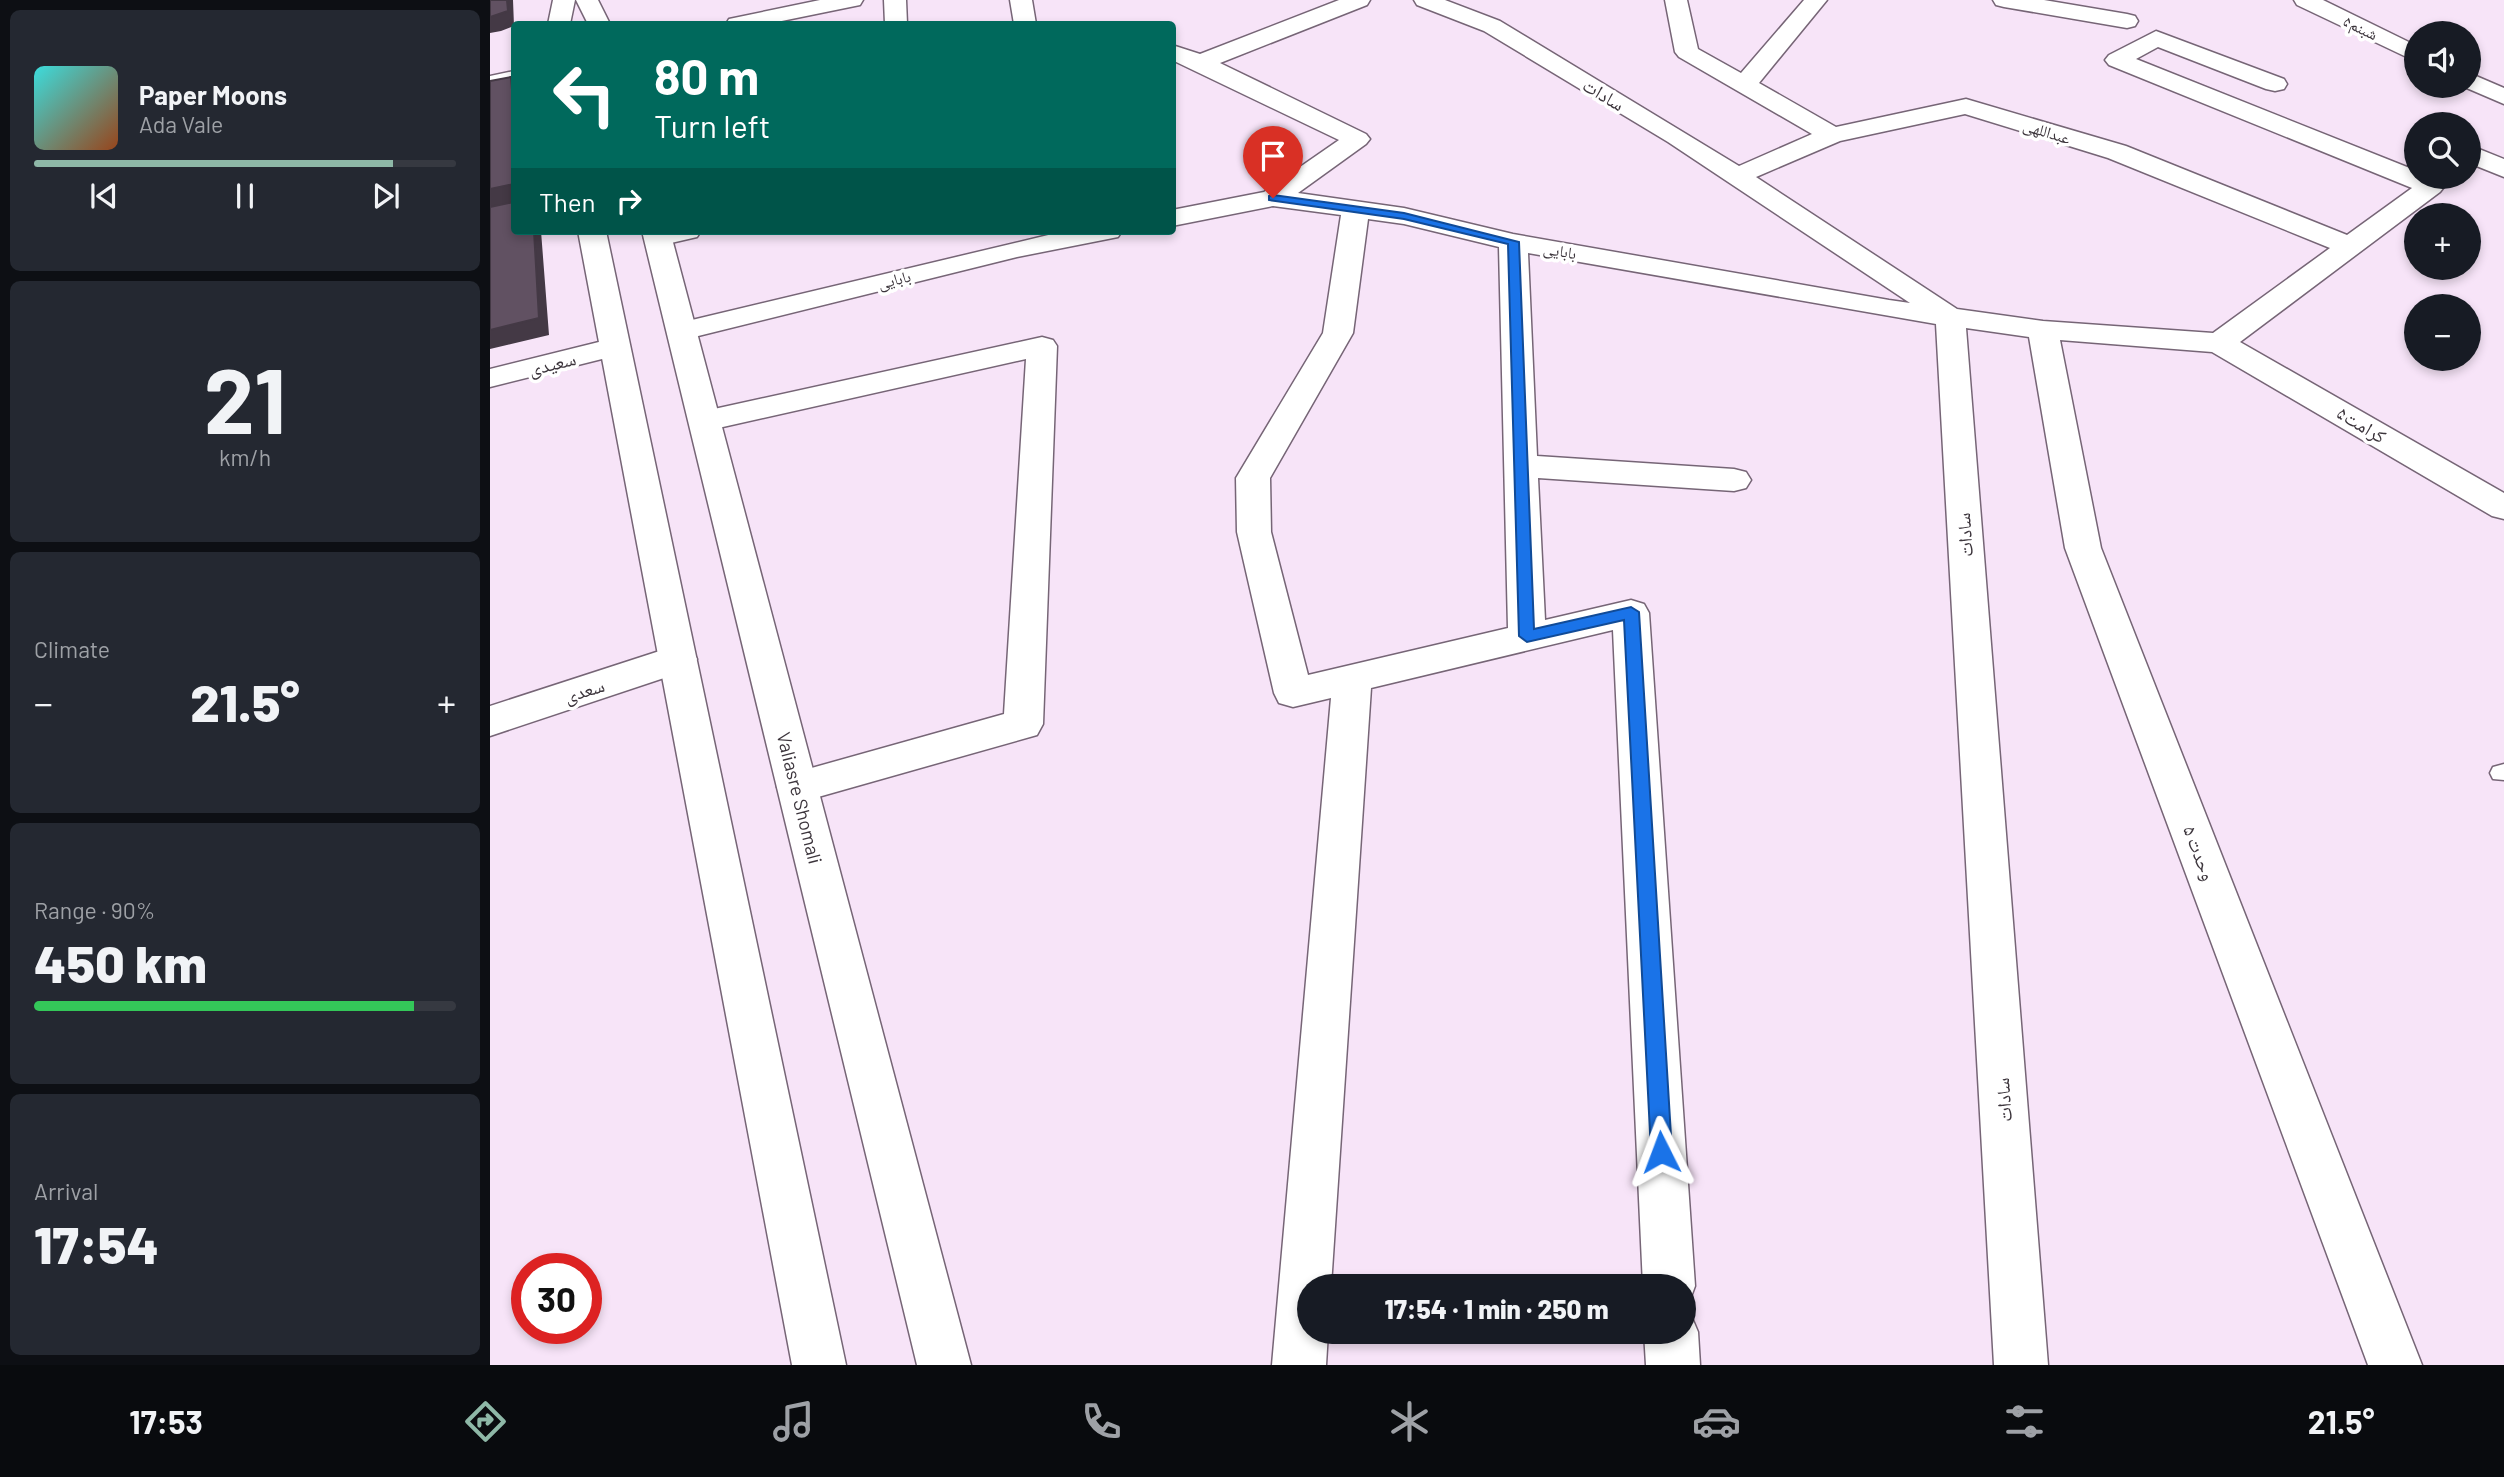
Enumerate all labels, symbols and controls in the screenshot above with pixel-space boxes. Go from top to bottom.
street label: شبنم۵ [2340,11,2381,45]
map controls [2404,21,2481,371]
button: sound [2404,21,2481,98]
text: 80 m [654,46,759,105]
icon: left [539,49,630,140]
street label: سادات [1579,73,1629,115]
text: Paper Moons [139,79,287,110]
text: Turn left [654,106,771,144]
text: Ada Vale [139,110,223,138]
button: search [2404,112,2481,189]
street label: عبداللهی [2020,115,2073,149]
pin [1243,126,1303,198]
icon: arrive [1254,137,1292,175]
icon: previous [85,177,123,215]
icon: pause [226,177,264,215]
icon: next [367,177,405,215]
icon: right [610,182,648,220]
text: Then [539,186,596,217]
button: + [2404,203,2481,280]
street label: بابایی [1542,238,1578,264]
street label: بابایی [876,266,913,294]
button: − [2404,294,2481,371]
text: 21 [204,343,286,452]
street label: سعیدی [526,346,578,381]
street label: کرامت۵ [2333,401,2391,448]
text: km/h [219,443,271,471]
street label: سادات [1951,512,1977,558]
text: Climate [34,635,110,663]
text: 21.5° [190,670,300,732]
street label: سعدی [561,673,607,708]
text: − [34,679,53,725]
text: + [437,679,456,725]
street label: Valiasre Shomali [773,730,827,866]
street label: وحدت ۵ [2178,822,2221,884]
text: Range · 90% [34,896,155,924]
text: 450 km [34,931,207,993]
street label: سادات [1990,1077,2016,1123]
position arrow [1624,1115,1698,1189]
text: Arrival [34,1177,98,1205]
text: 17:54 [34,1212,159,1274]
speed limit sign: 30 [511,1253,602,1344]
text: 17:54 · 1 min · 250 m [1384,1293,1609,1324]
icon: directions [461,1397,510,1446]
icon: music [769,1397,818,1446]
icon: phone [1077,1397,1126,1446]
icon: climate [1385,1397,1434,1446]
icon: car [1692,1397,1741,1446]
icon: filters [2000,1397,2049,1446]
text: 17:53 [129,1402,203,1440]
text: 21.5° [2308,1402,2375,1440]

